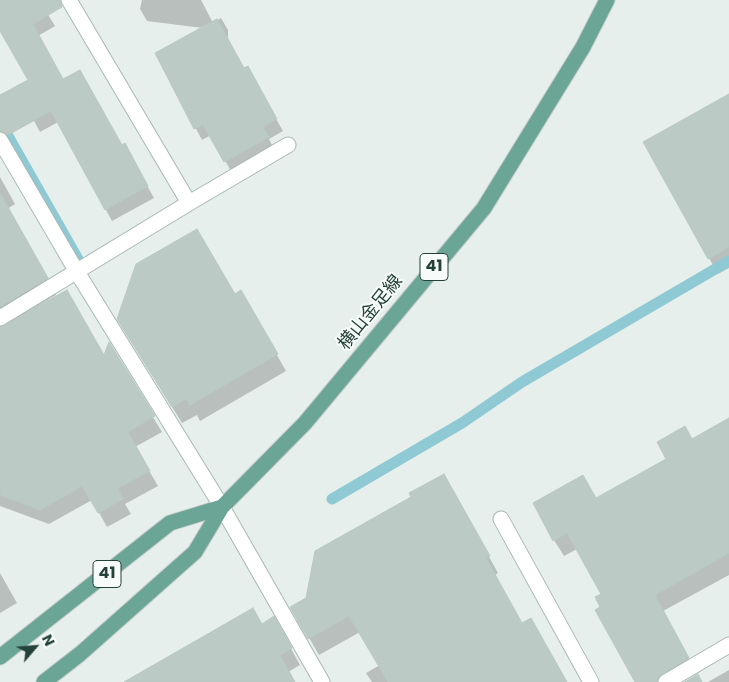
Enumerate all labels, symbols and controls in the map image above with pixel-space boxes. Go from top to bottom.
road number: 41 [420,253,448,280]
street label: 横山金足線 [334,271,408,355]
road number: 41 [93,560,121,588]
north arrow [10,622,60,672]
text: N [37,631,60,649]

